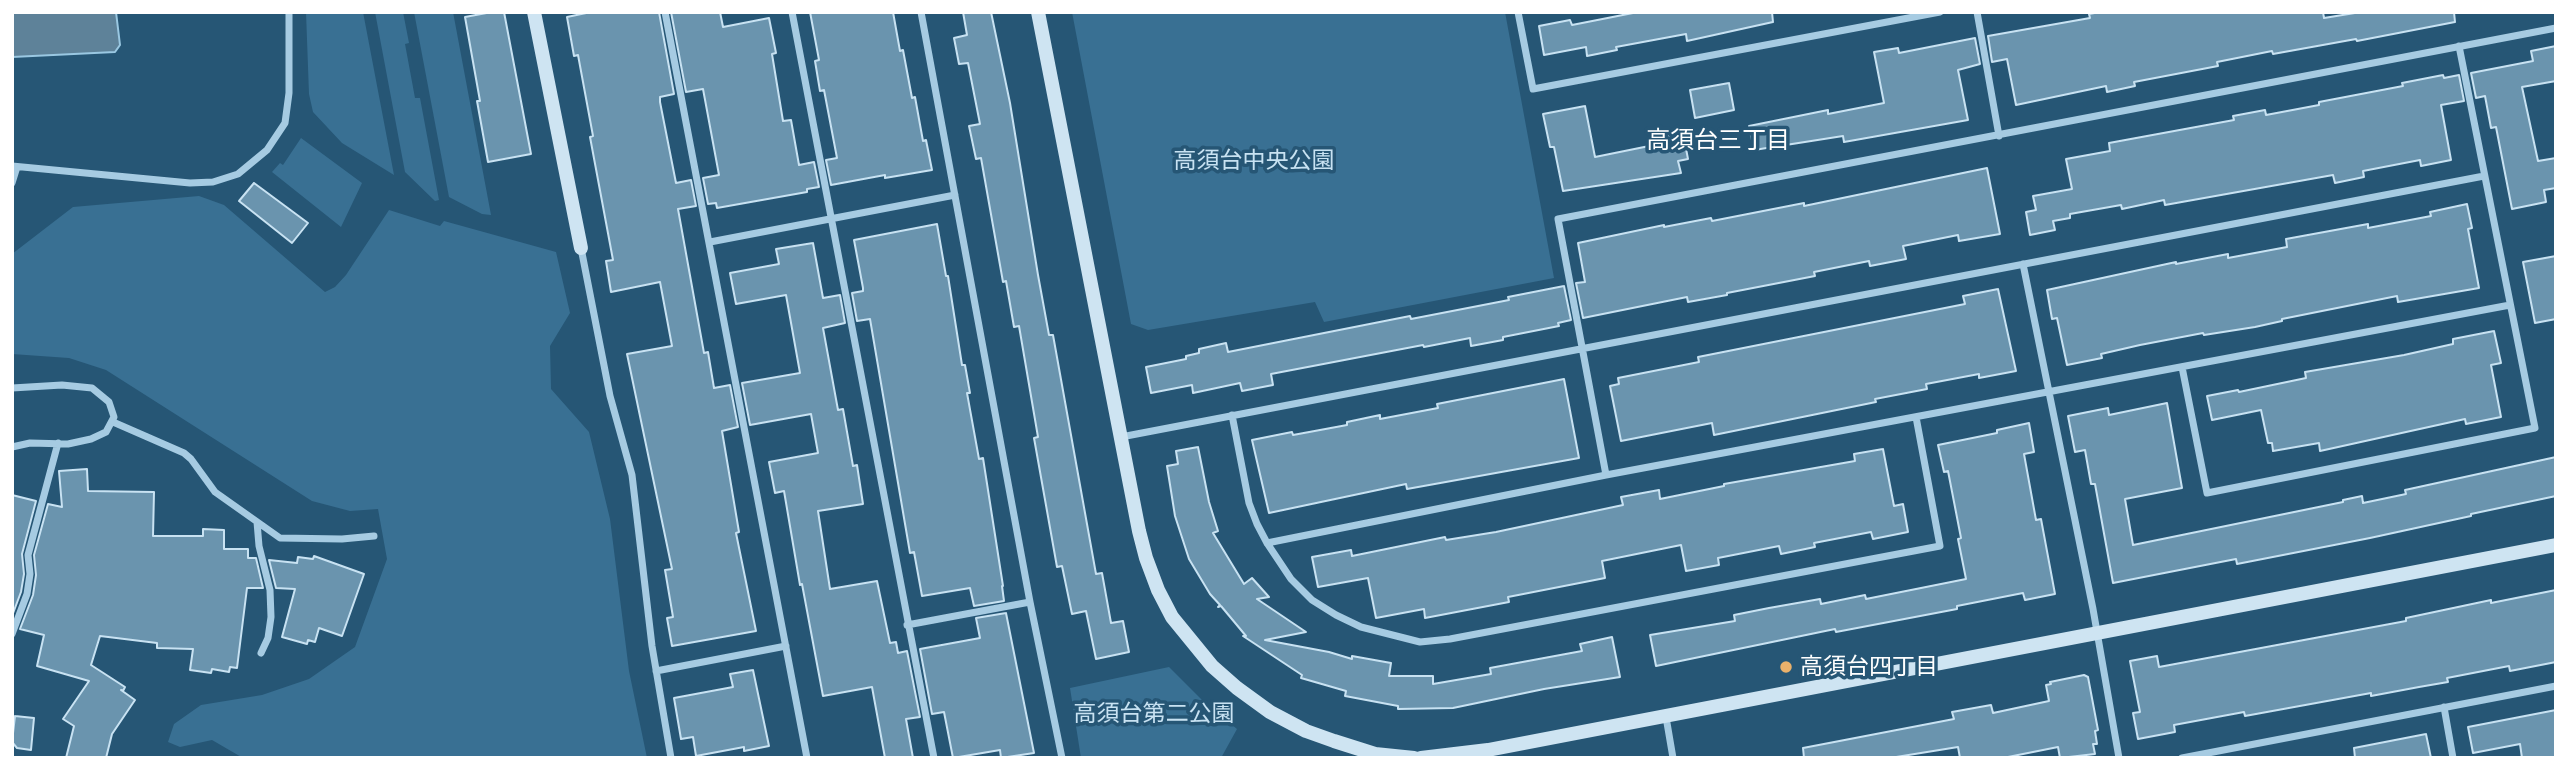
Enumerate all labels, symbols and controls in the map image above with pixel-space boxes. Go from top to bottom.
district label: 高須台三丁目 [1646,127,1790,155]
park label: 高須台中央公園 [1174,147,1334,175]
place label: 高須台四丁目 [1800,653,1938,681]
marker: 高須台四丁目 [1778,659,1794,675]
park label: 高須台第二公園 [1074,700,1234,728]

